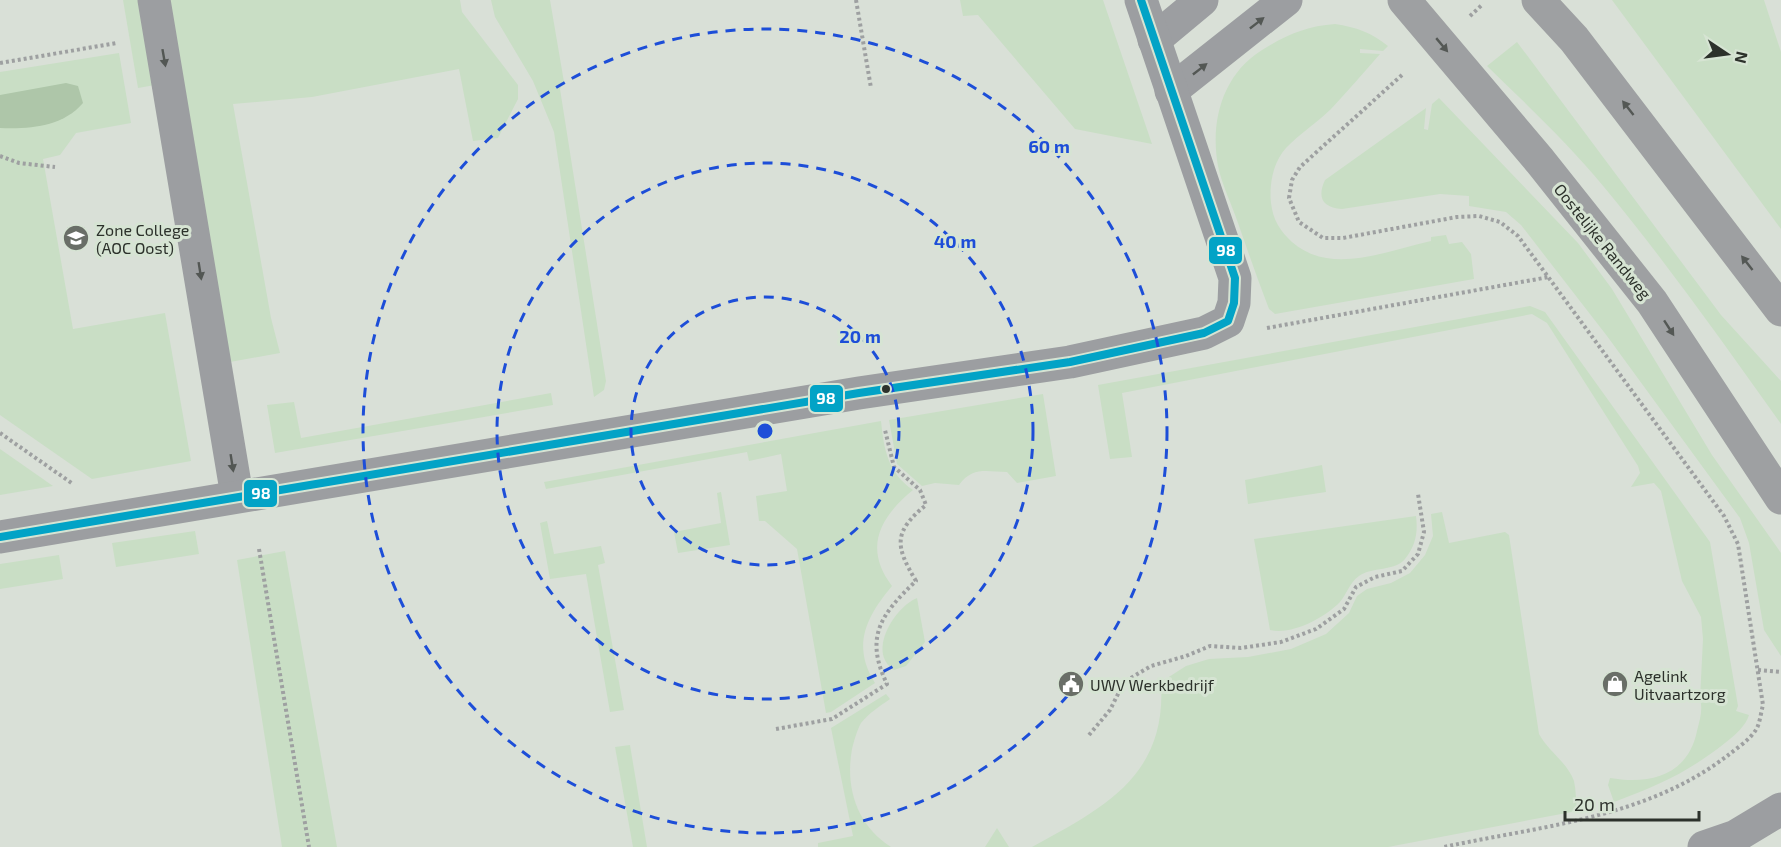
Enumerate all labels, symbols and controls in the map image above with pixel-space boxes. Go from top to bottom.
one-way arrow [1250,17,1265,29]
north arrow [1697,24,1757,84]
one-way arrow [1435,37,1448,52]
one-way arrow [160,48,169,67]
text: N [1732,50,1753,65]
one-way arrow [1192,62,1208,75]
one-way arrow [1622,101,1634,116]
text: 60 m [1028,135,1070,157]
street label: Oostelijke Randweg [1550,179,1655,303]
place label: Zone College (AOC Oost) [96,220,189,257]
school or university icon: Zone College (AOC Oost) [61,223,91,253]
text: 40 m [934,230,976,252]
line badge: 98 [1208,236,1243,265]
text: 98 [1216,240,1236,259]
one-way arrow [1742,255,1754,270]
one-way arrow [196,261,205,280]
one-way arrow [1663,320,1674,336]
text: 20 m [839,325,881,347]
unlabelled marker [880,383,892,395]
line badge: 98 [809,384,844,413]
text: 98 [816,388,836,407]
centre of rings [755,421,775,441]
one-way arrow [228,454,237,473]
line badge: 98 [243,479,278,508]
text: 98 [251,483,271,502]
place label: Agelink Uitvaartzorg [1634,666,1726,703]
public building icon: UWV Werkbedrijf [1056,669,1086,699]
shop icon: Agelink Uitvaartzorg [1600,669,1630,699]
place label: UWV Werkbedrijf [1090,675,1215,695]
scale bar [1565,784,1698,822]
text: 20 m [1574,793,1615,815]

